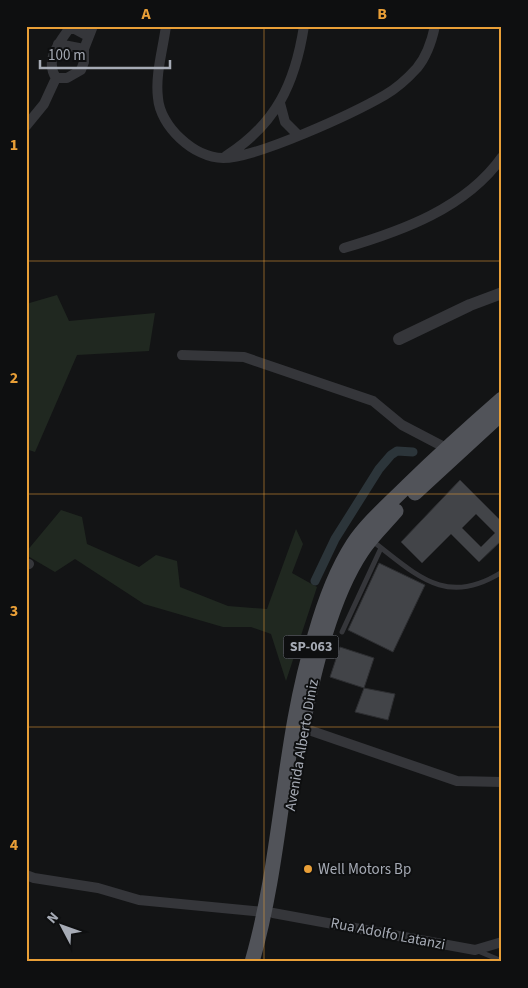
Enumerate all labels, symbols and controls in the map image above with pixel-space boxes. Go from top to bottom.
text: A [140,3,151,25]
text: B [377,3,387,25]
scale bar [40,38,170,70]
text: 100 m [48,45,86,66]
text: 1 [10,134,18,156]
text: 2 [10,367,18,389]
text: 3 [10,600,18,622]
road number: SP-063 [284,636,338,659]
street label: Avenida Alberto Diniz [280,678,324,812]
text: 4 [10,834,19,856]
place label: Well Motors Bp [318,859,411,880]
marker: Well Motors Bp [302,863,314,875]
north arrow [38,900,88,950]
text: N [42,908,64,928]
street label: Rua Adolfo Latanzi [329,913,447,955]

